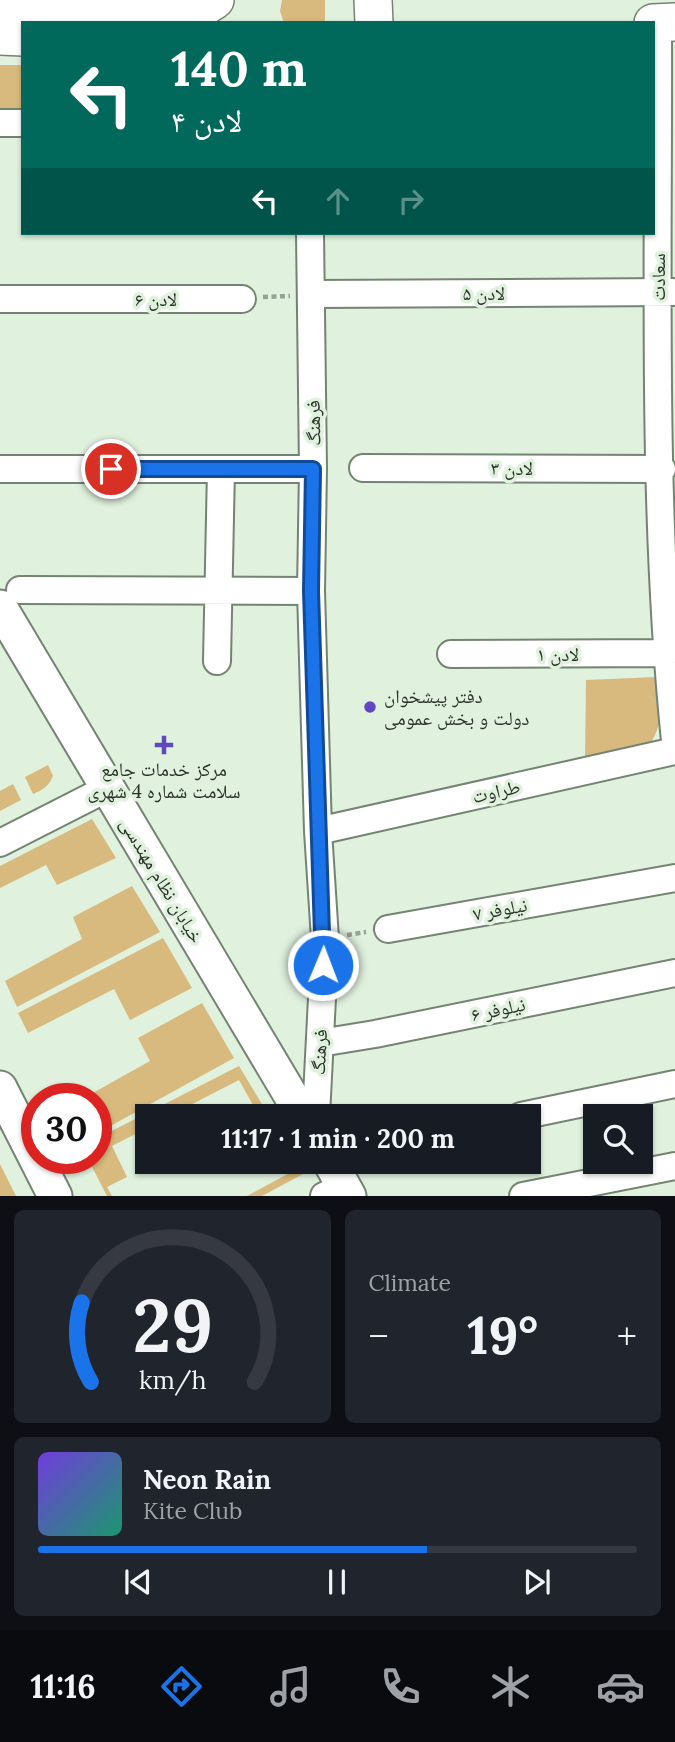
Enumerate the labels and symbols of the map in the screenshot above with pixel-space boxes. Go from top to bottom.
street label: سعادت [646,253,670,301]
street label: لادن ۵ [463,281,505,305]
street label: لادن ۶ [135,287,177,311]
street label: فرهنگ [301,400,325,446]
pin [81,439,141,499]
street label: لادن ۳ [491,456,533,480]
street label: لادن ۱ [537,642,579,666]
place label: دفتر پیشخوان دولت و بخش عمومی [384,684,530,730]
marker: دفتر پیشخوان دولت و بخش عمومی [362,699,378,715]
marker: مرکز خدمات جامع سلامت شماره 4 شهری [154,735,174,755]
place label: مرکز خدمات جامع سلامت شماره 4 شهری [88,757,240,803]
street label: طراوت [470,774,522,808]
street label: خیابان نظام مهندسی [113,813,209,948]
street label: نیلوفر ۷ [471,892,529,926]
position arrow [286,928,360,1002]
street label: نیلوفر ۶ [469,992,527,1026]
street label: فرهنگ [306,1029,332,1075]
speed limit sign: 30 [21,1083,112,1174]

